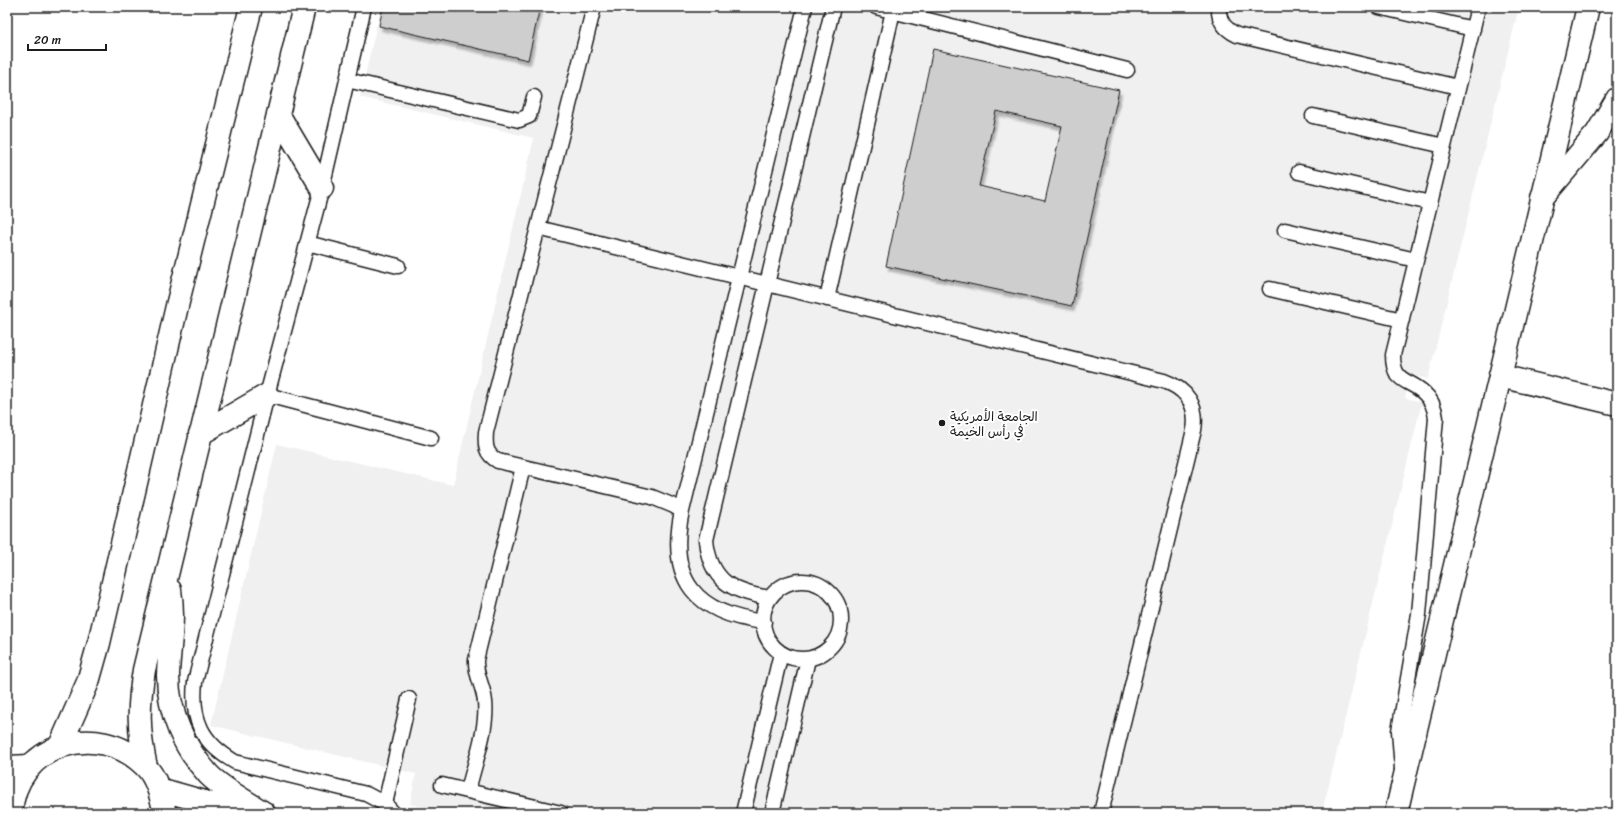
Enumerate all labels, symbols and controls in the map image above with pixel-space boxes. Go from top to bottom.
scale bar [28,26,106,52]
text: 20 m [34,29,61,51]
place label: الجامعة الأمريكية في رأس الخيمة [950,405,1038,443]
marker: الجامعة الأمريكية في رأس الخيمة [937,418,947,428]

